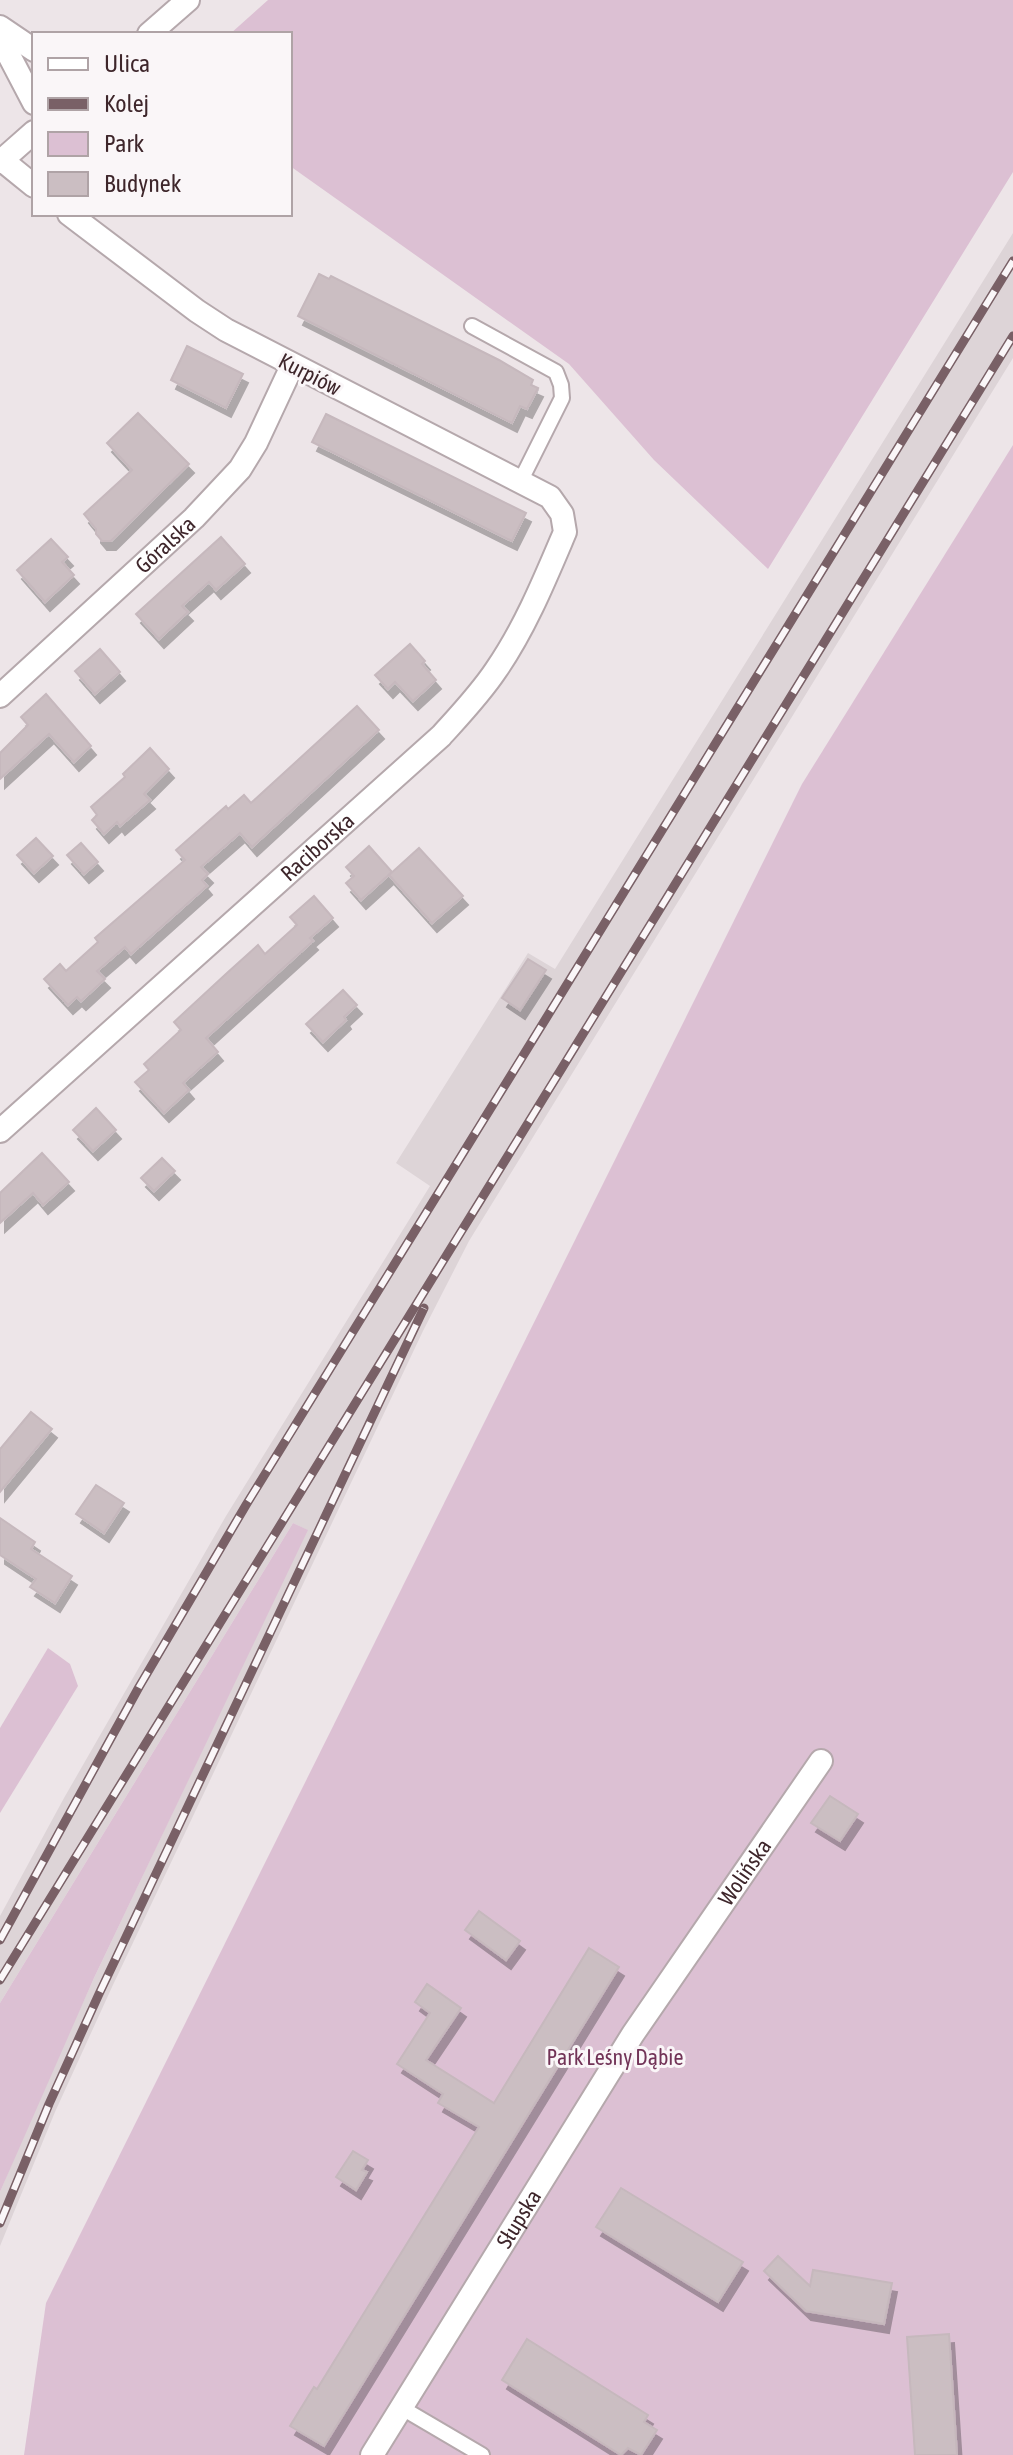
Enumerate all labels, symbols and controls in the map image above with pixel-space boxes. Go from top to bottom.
legend [32,32,292,216]
text: Ulica [104,50,150,77]
text: Kolej [104,90,149,117]
text: Park [104,130,145,157]
text: Budynek [104,170,182,197]
street label: Kurpiów [275,347,345,401]
street label: Góralska [130,511,200,578]
street label: Raciborska [275,807,359,886]
street label: Wolińska [713,1834,776,1910]
park label: Park Leśny Dąbie [547,2044,683,2070]
street label: Słupska [491,2185,546,2253]

